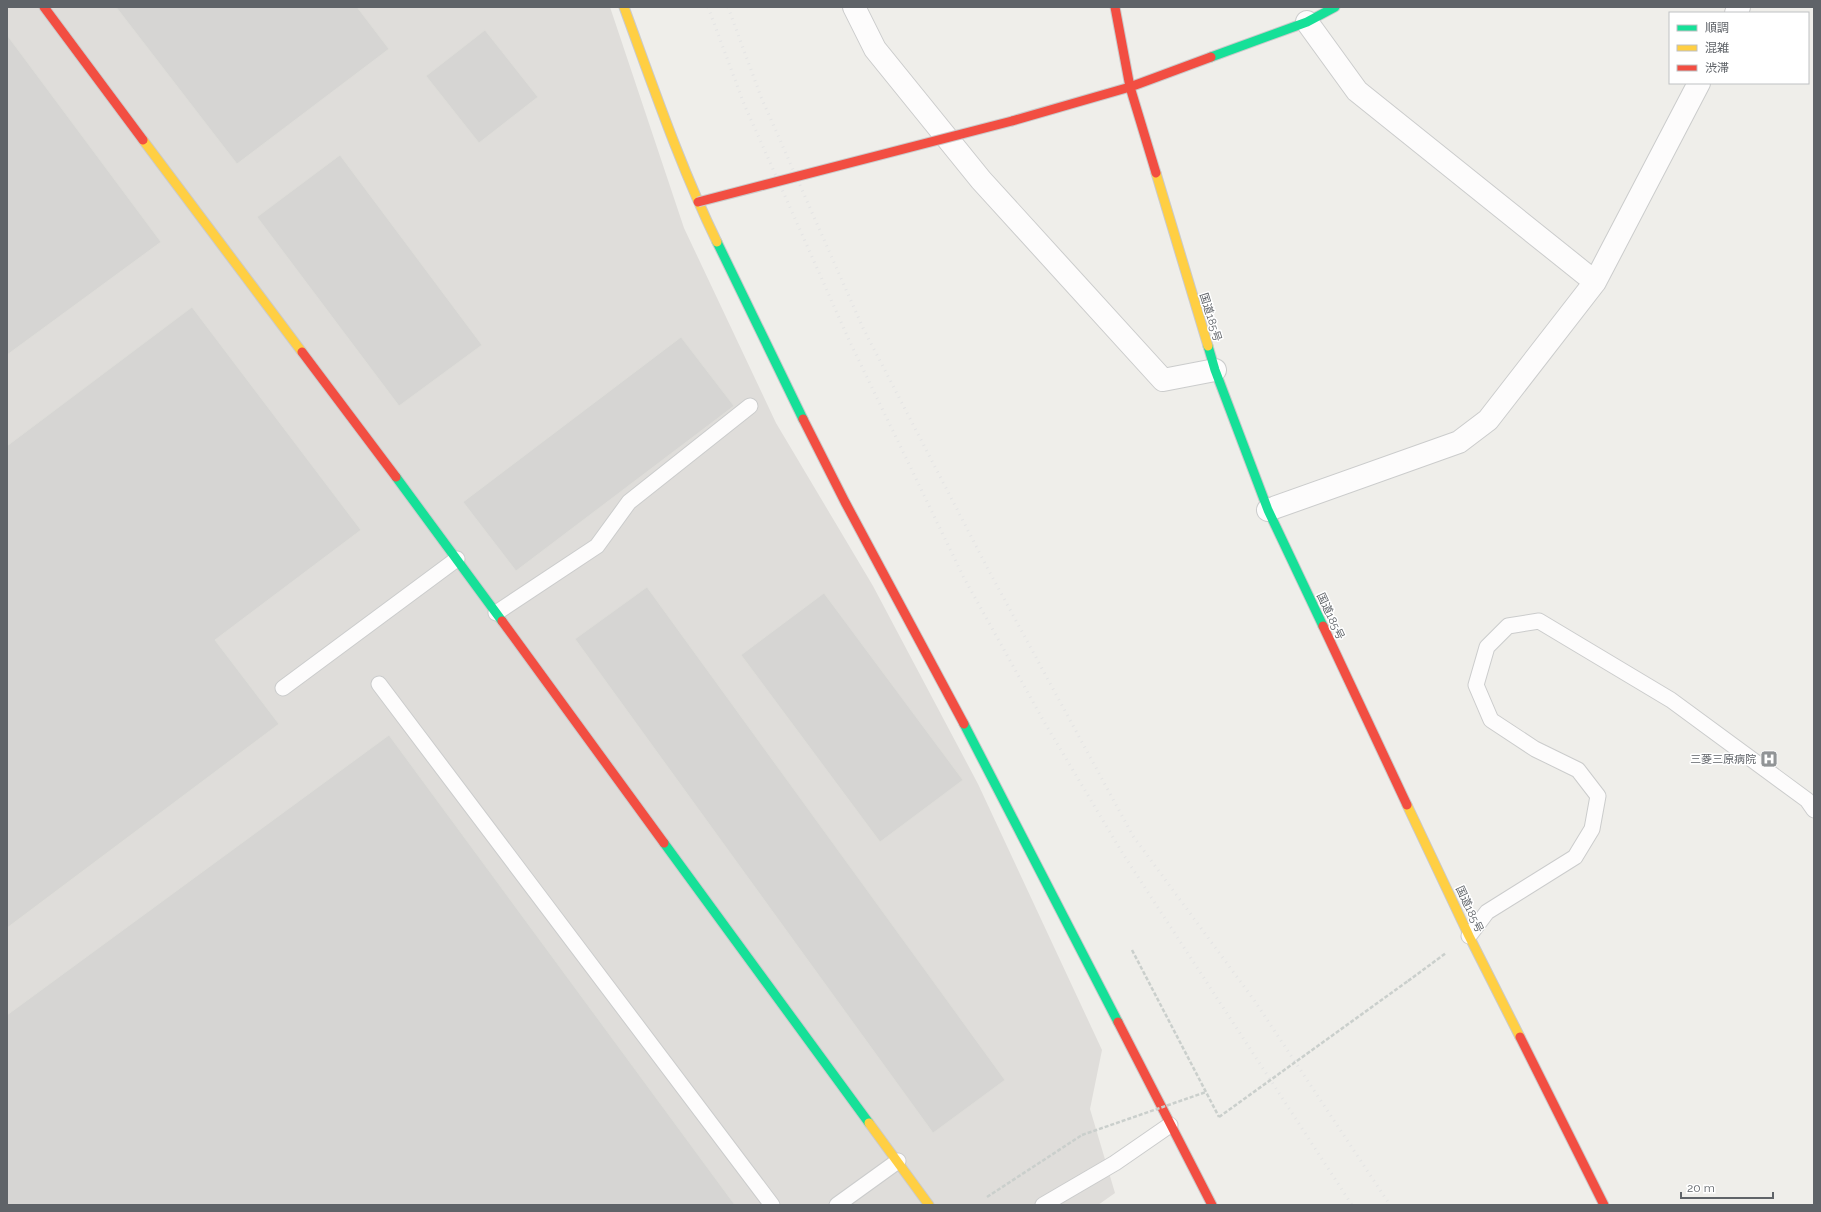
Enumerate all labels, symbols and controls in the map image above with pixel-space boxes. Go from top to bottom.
legend [1669,12,1809,84]
text: 順調 [1705,21,1729,35]
text: 混雑 [1705,41,1729,55]
text: 渋滞 [1705,61,1729,75]
street label: 国道185号 [1197,291,1224,343]
street label: 国道185号 [1314,591,1347,642]
hospital icon: 三菱三原病院 [1759,749,1779,769]
place label: 三菱三原病院 [1690,753,1756,766]
street label: 国道185号 [1453,884,1486,935]
scale bar [1681,1174,1773,1200]
text: 20 m [1687,1181,1715,1195]

